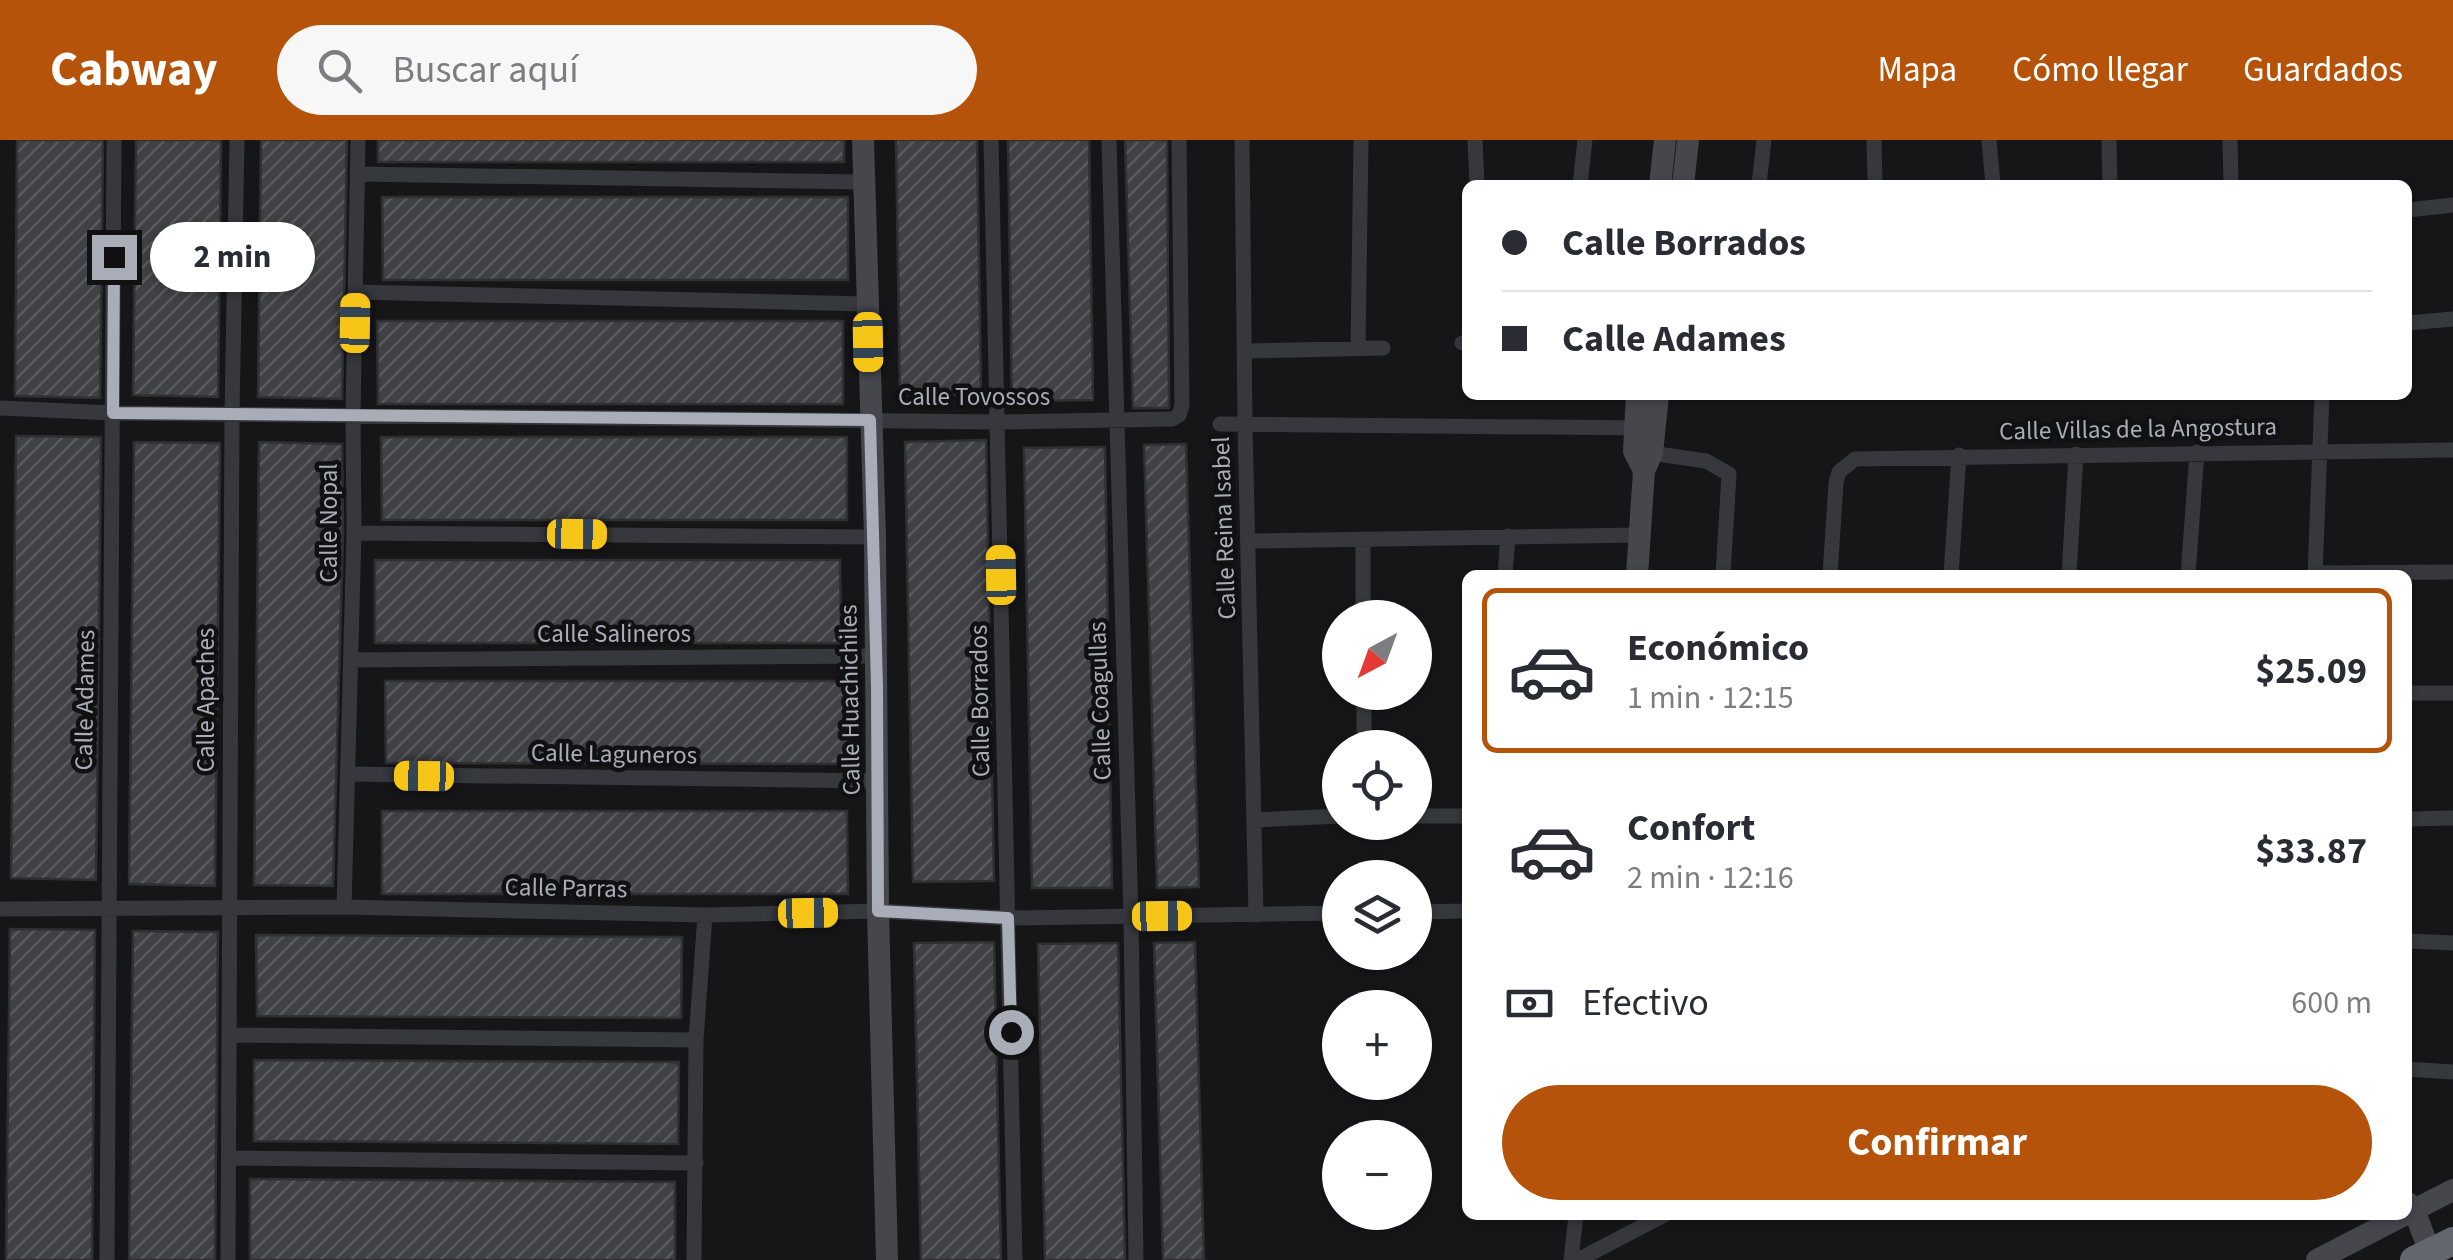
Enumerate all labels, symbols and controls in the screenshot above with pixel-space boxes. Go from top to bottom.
search box [277,25,977,115]
text: Cabway [50,36,217,104]
icon: search [312,43,367,98]
text: Buscar aquí [392,43,579,97]
text: Mapa [1878,45,1957,95]
text: Cómo llegar [2012,45,2188,95]
text: Guardados [2243,45,2403,95]
text: Calle Borrados [1562,216,1806,270]
callout: 2 min [149,222,314,292]
text: 2 min [194,234,271,280]
route end [92,235,137,280]
car [339,293,371,353]
car [852,312,884,372]
text: Calle Adames [1562,312,1786,366]
street label: Calle Tovossos [898,379,1050,415]
street label: Calle Villas de la Angostura [1999,409,2277,449]
street label: Calle Reina Isabel [1203,436,1245,620]
street label: Calle Nopal [311,463,347,583]
car [547,518,607,550]
car [985,545,1017,605]
north arrow [1322,600,1432,710]
map controls [1322,600,1432,1230]
street label: Calle Huachichiles [830,604,870,796]
street label: Calle Salineros [537,616,691,652]
street label: Calle Coagullas [1079,621,1121,781]
text: Económico [1627,621,1809,675]
street label: Calle Borrados [961,624,999,778]
icon: car [1507,626,1597,716]
street label: Calle Apaches [188,628,224,772]
street label: Calle Adames [66,629,104,771]
text: $25.09 [2255,644,2367,698]
text: 1 min · 12:15 [1627,675,1794,721]
button: locate [1322,730,1432,840]
street label: Calle Laguneros [530,735,698,773]
car [394,760,454,792]
text: Confort [1627,801,1755,855]
icon: car [1507,806,1597,896]
text: $33.87 [2255,824,2367,878]
text: 2 min · 12:16 [1627,855,1794,901]
button: layers [1322,860,1432,970]
street label: Calle Parras [504,869,628,907]
car [778,897,838,929]
car [1132,900,1192,932]
icon: cash [1502,976,1557,1031]
text: Efectivo [1582,976,1709,1030]
text: 600 m [2291,980,2372,1026]
button: + [1322,990,1432,1100]
route start [989,1010,1034,1055]
button: Confirmar [1502,1085,2372,1200]
button: − [1322,1120,1432,1230]

